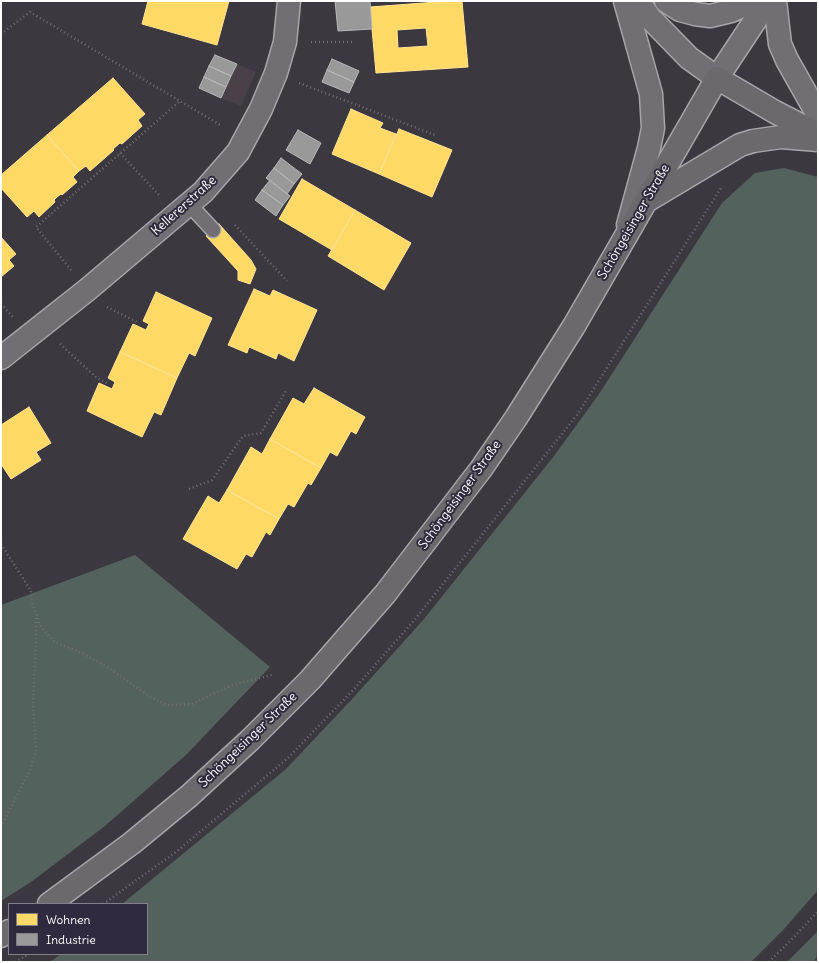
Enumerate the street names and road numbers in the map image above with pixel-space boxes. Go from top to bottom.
street label: Schöngeisinger Straße [595,162,673,282]
street label: Kellererstraße [148,173,220,239]
street label: Schöngeisinger Straße [415,438,505,552]
street label: Schöngeisinger Straße [196,689,300,791]

